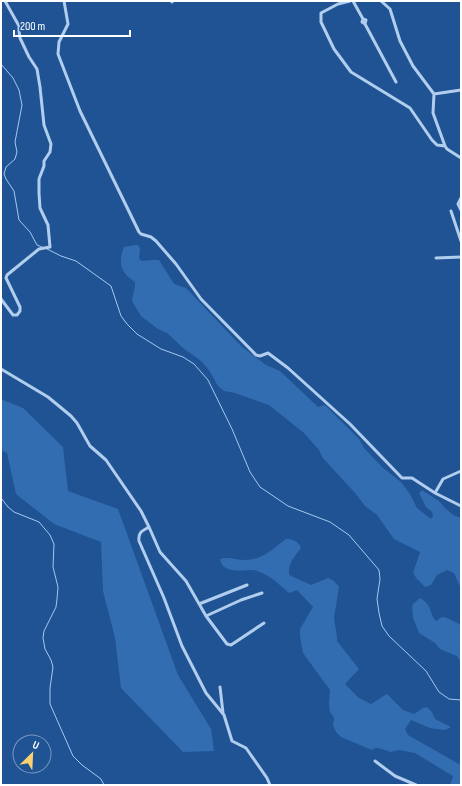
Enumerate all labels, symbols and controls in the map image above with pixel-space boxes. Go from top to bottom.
scale bar [14,12,130,38]
text: 200 m [20,19,46,34]
north arrow [12,734,52,774]
text: U [31,738,41,753]

